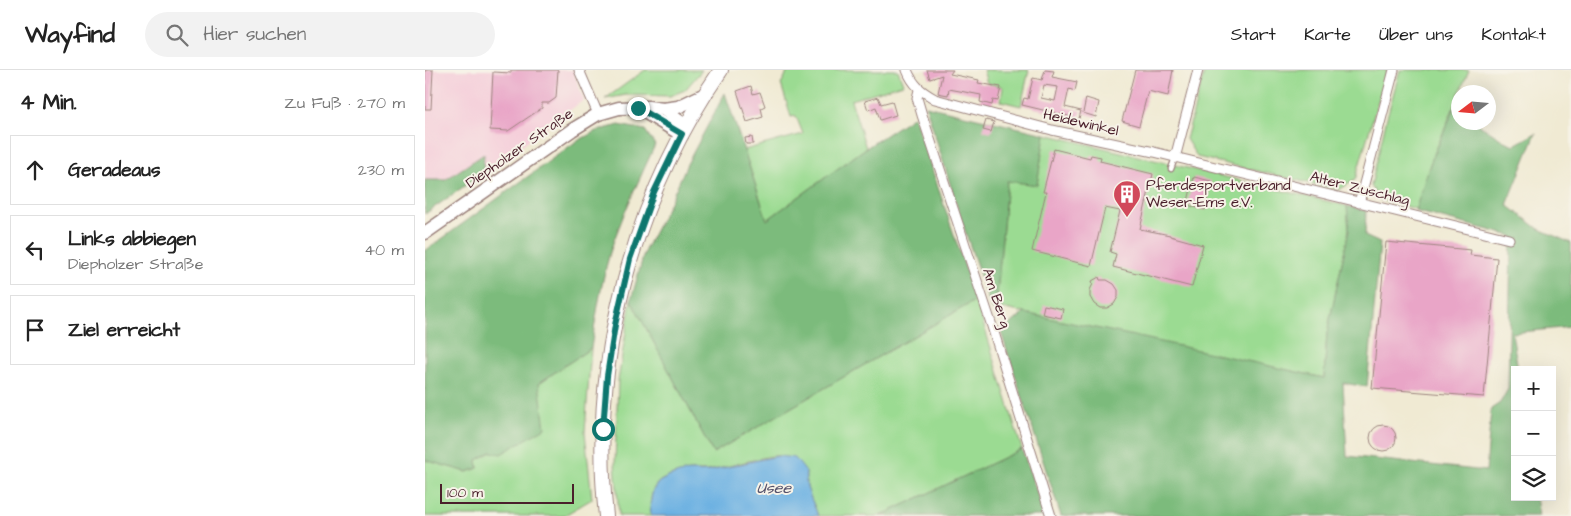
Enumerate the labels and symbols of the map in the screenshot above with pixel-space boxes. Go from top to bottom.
north arrow [1451,85,1496,130]
route end [627,97,650,120]
street label: Diepholzer Straße [461,103,577,193]
street label: Heidewinkel [1041,104,1121,141]
street label: Alter Zuschlag [1308,166,1412,212]
place label: Pferdesportverband Weser-Ems e.V. [1146,175,1291,213]
building icon: Pferdesportverband Weser-Ems e.V. [1112,179,1142,218]
street label: Am Berg [976,265,1016,331]
route start [592,418,615,441]
water label: Usee [757,477,793,499]
scale bar [440,481,574,504]

